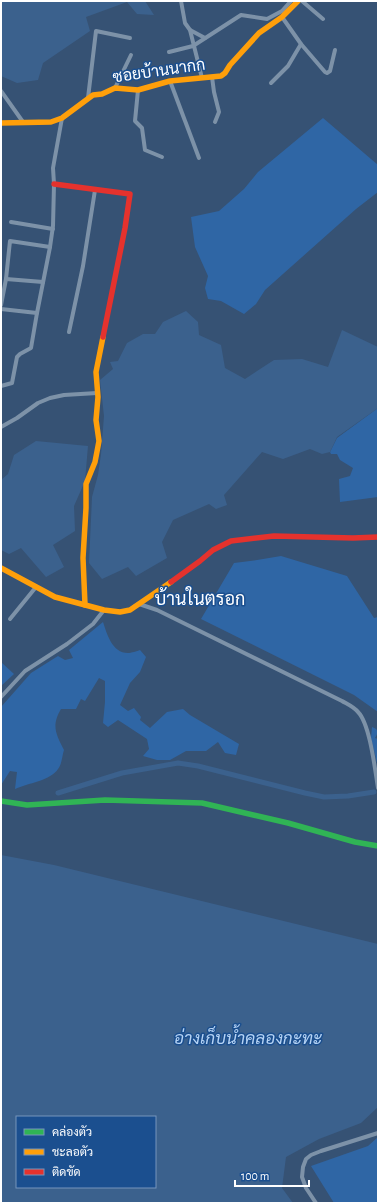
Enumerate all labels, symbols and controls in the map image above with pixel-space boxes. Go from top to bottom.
street label: ซอยบ้านนากก [111,54,206,85]
district label: บ้านในตรอก [155,586,245,609]
water label: อ่างเก็บน้ำคลองกะทะ [174,1024,322,1047]
legend [16,1116,156,1188]
text: คล่องตัว [52,1125,92,1138]
text: ชะลอตัว [52,1145,93,1158]
scale bar [235,1162,309,1188]
text: ติดขัด [52,1165,81,1178]
text: 100 m [241,1170,269,1182]

